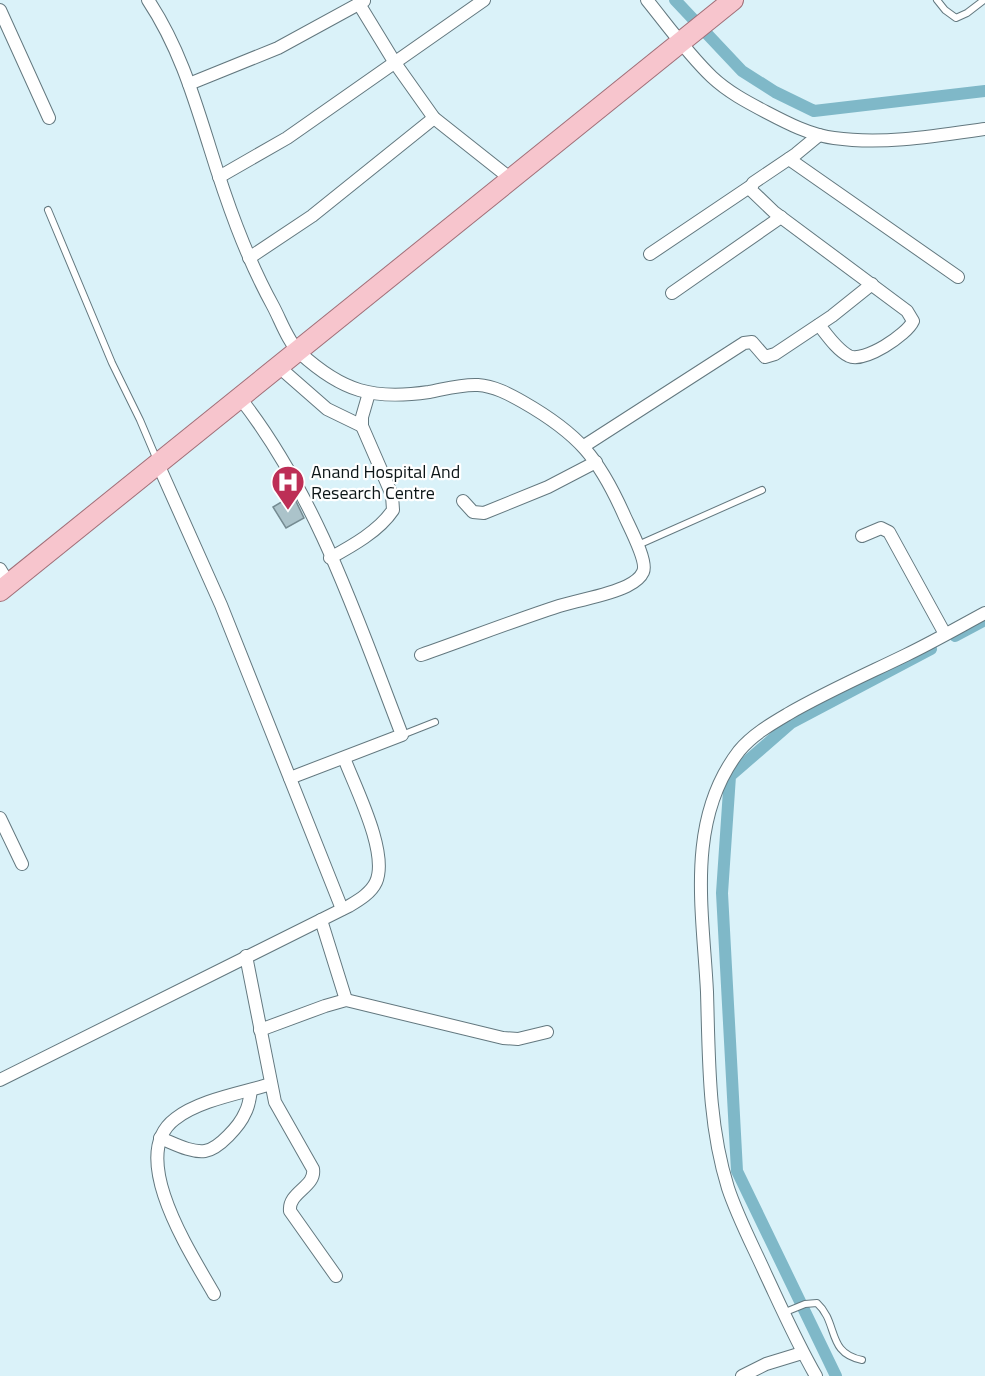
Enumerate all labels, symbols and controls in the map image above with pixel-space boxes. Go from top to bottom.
place label: Anand Hospital And Research Centre [311,458,460,506]
hospital icon: Anand Hospital And Research Centre [270,464,306,511]

